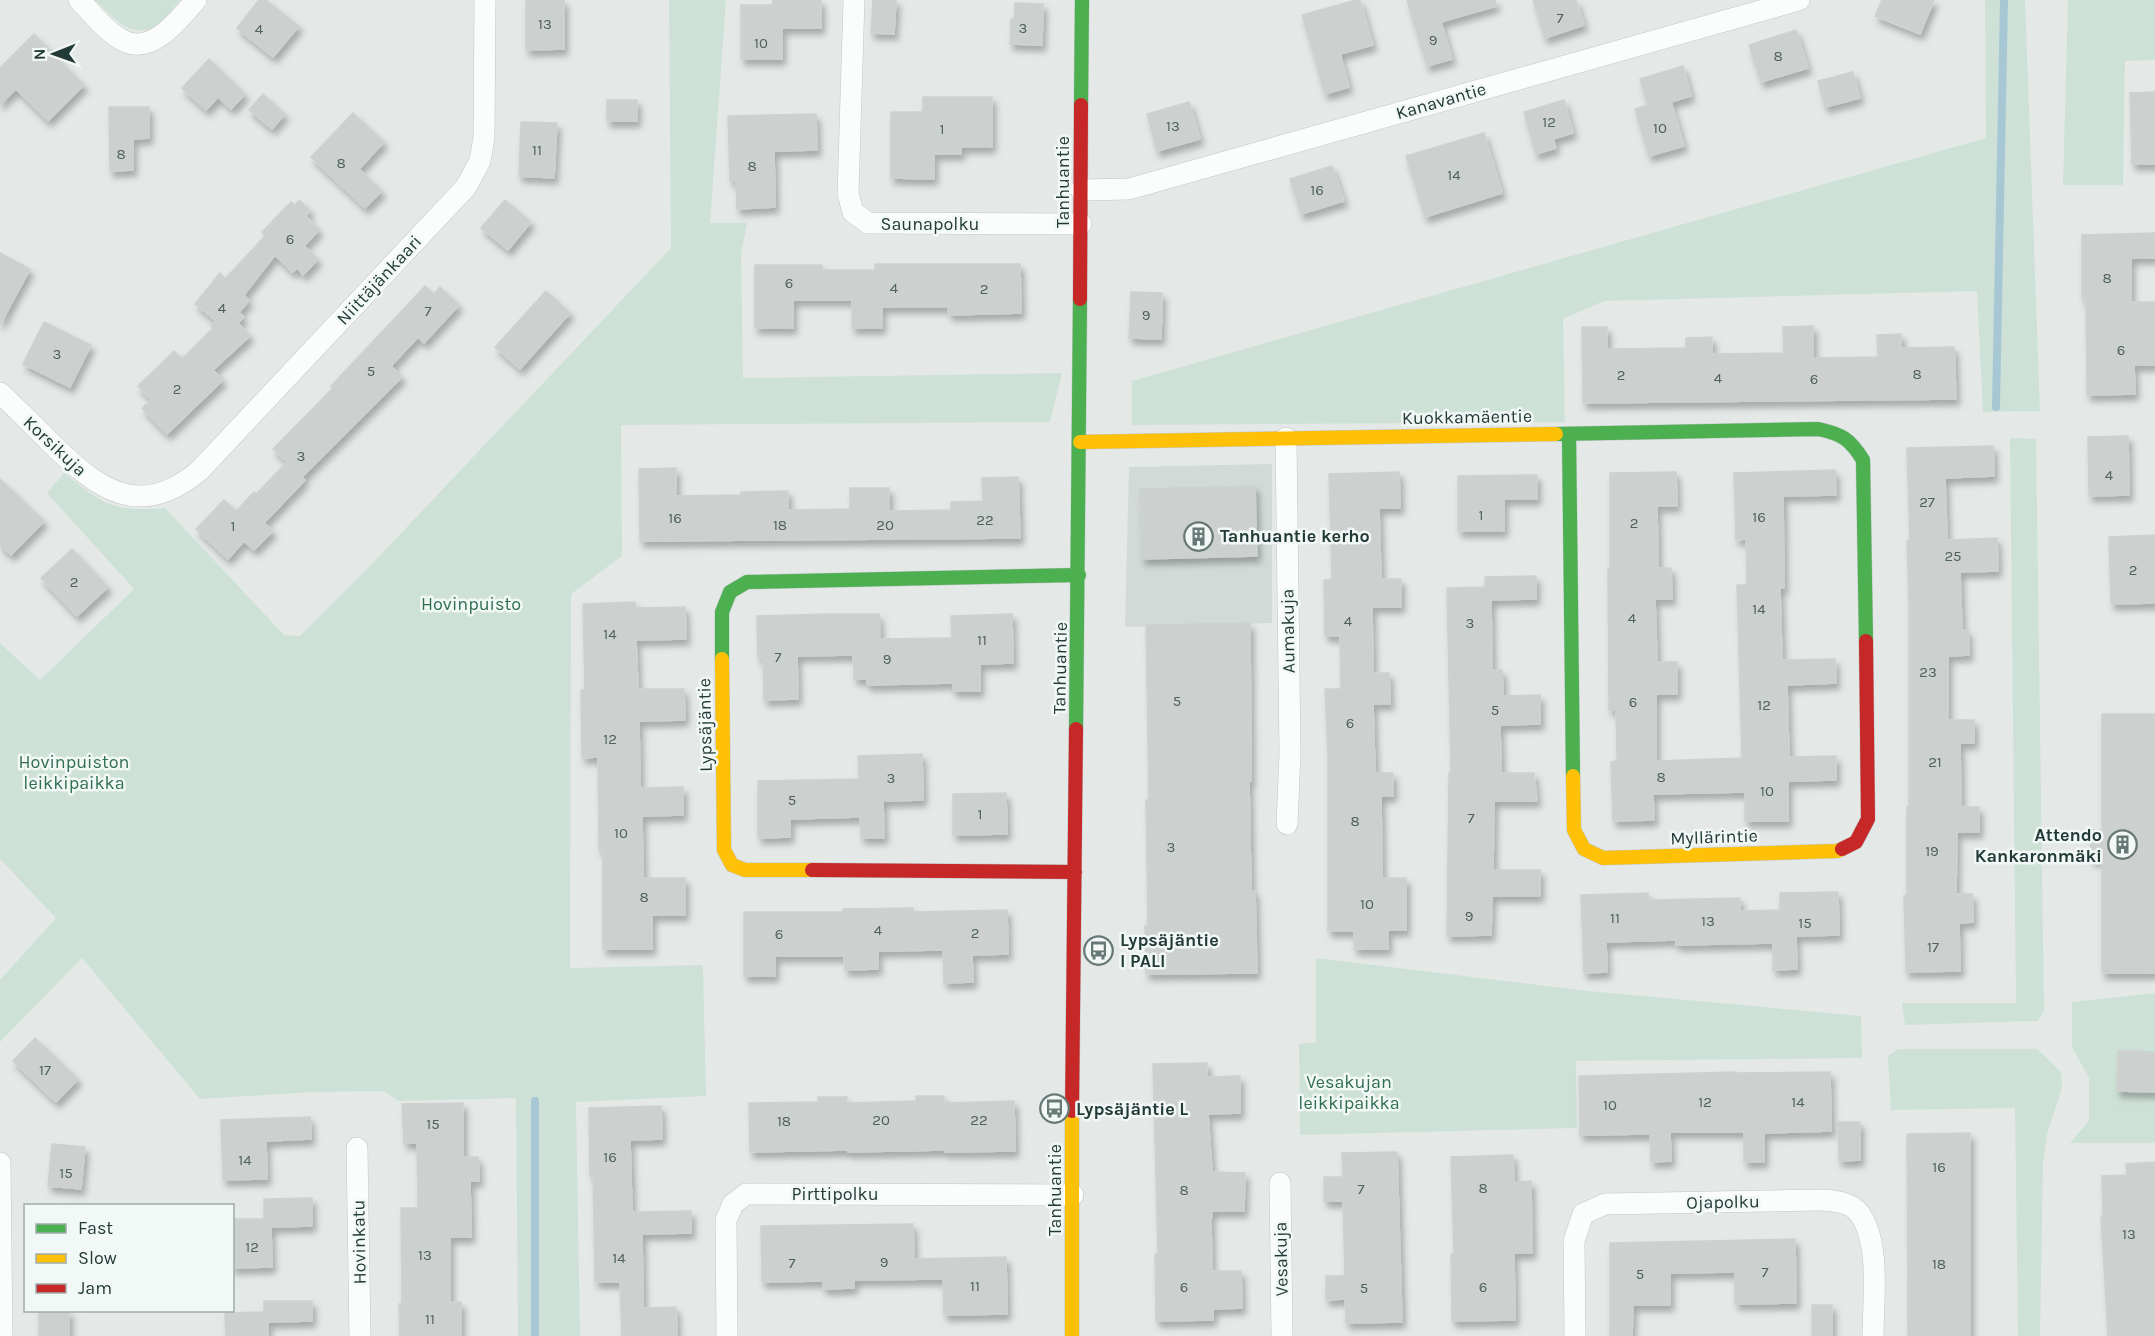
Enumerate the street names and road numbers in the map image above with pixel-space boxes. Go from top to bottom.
street label: Kanavantie [1393,78,1489,124]
street label: Tanhuantie [1052,136,1074,228]
street label: Saunapolku [881,213,979,235]
street label: Niittäjänkaari [332,231,426,329]
street label: Kuokkamäentie [1402,405,1532,429]
street label: Korsikuja [19,411,91,481]
street label: Aumakuja [1276,589,1300,673]
street label: Tanhuantie [1048,622,1072,714]
street label: Lypsäjäntie [693,678,717,772]
street label: Myllärintie [1670,824,1758,850]
street label: Tanhuantie [1044,1144,1066,1236]
street label: Pirttipolku [791,1183,879,1205]
street label: Ojapolku [1686,1190,1760,1214]
street label: Hovinkatu [347,1199,371,1285]
street label: Vesakuja [1269,1221,1293,1297]

